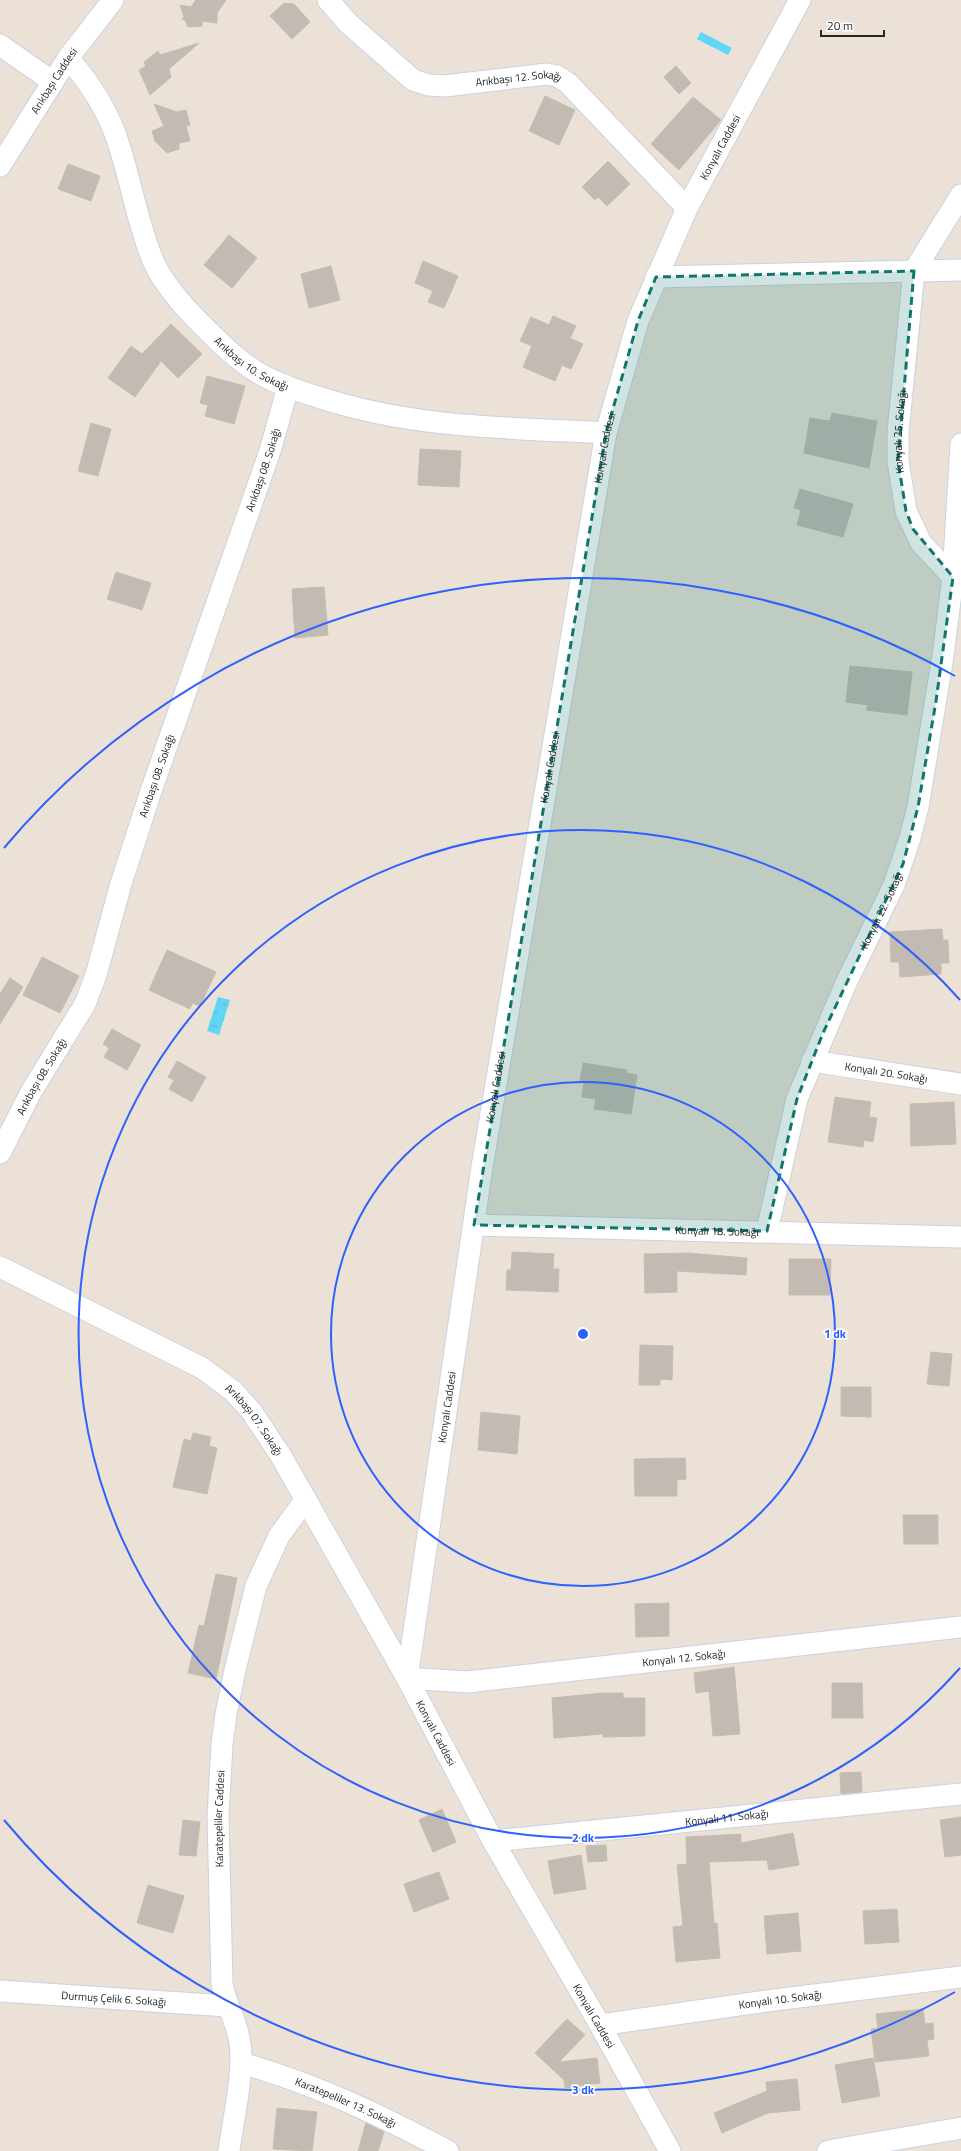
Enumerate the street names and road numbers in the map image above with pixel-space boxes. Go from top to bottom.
street label: Arıkbaşı Caddesi [27,44,81,117]
street label: Arıkbaşı 12. Sokağı [475,66,565,90]
street label: Konyalı Caddesi [696,112,744,183]
street label: Arıkbaşı 10. Sokağı [211,333,291,394]
street label: Konyalı 25. Sokağı [890,389,910,475]
street label: Konyalı Caddesi [590,411,619,485]
street label: Arıkbaşı 08. Sokağı [241,426,284,514]
street label: Konyalı Caddesi [536,731,563,804]
street label: Arıkbaşı 08. Sokağı [135,732,178,819]
street label: Konyalı 22. Sokağı [856,870,906,952]
street label: Arıkbaşı 08. Sokağı [13,1035,70,1118]
street label: Konyalı Caddesi [482,1050,509,1124]
street label: Konyalı 20. Sokağı [844,1058,929,1087]
street label: Konyalı 18. Sokağı [675,1222,759,1240]
street label: Konyalı Caddesi [434,1370,460,1444]
street label: Arıkbaşı 07. Sokağı [222,1380,287,1459]
street label: Konyalı 12. Sokağı [641,1645,726,1670]
street label: Konyalı Caddesi [412,1697,460,1769]
street label: Karatepeliler Caddesi [210,1770,229,1868]
street label: Konyalı 11. Sokağı [684,1805,769,1830]
street label: Konyalı Caddesi [569,1981,619,2051]
street label: Konyalı 10. Sokağı [738,1986,823,2013]
street label: Durmuş Çelik 6. Sokağı [61,1987,167,2010]
street label: Karatepeliler 13. Sokağı [293,2073,399,2131]

